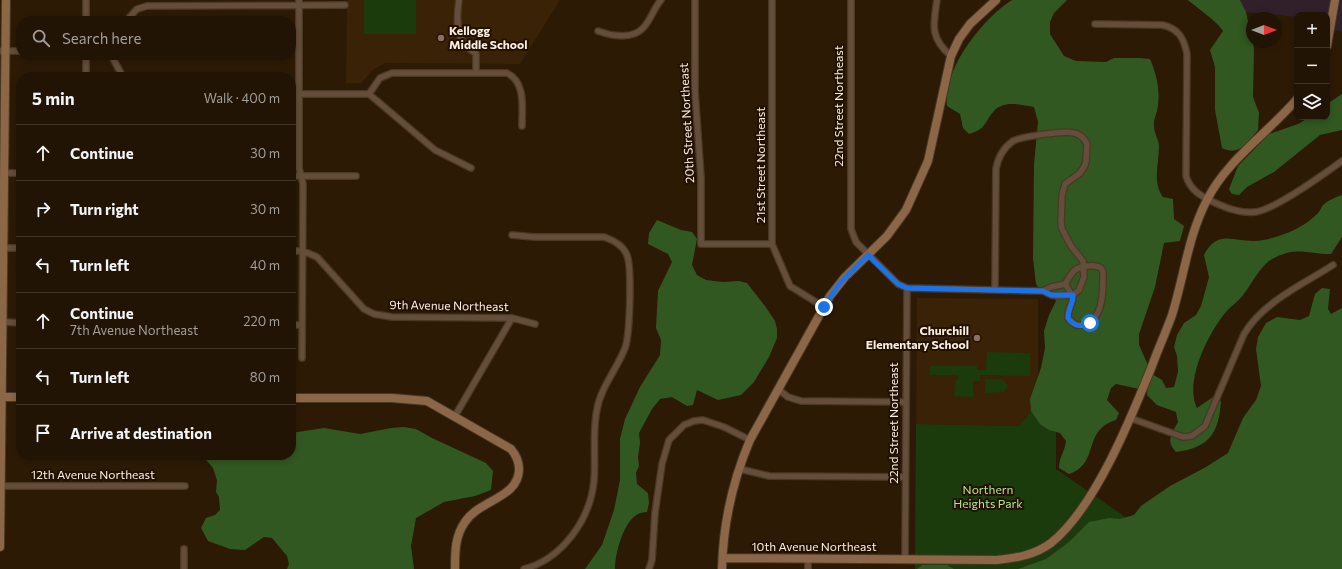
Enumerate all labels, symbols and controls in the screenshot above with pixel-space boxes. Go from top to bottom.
north arrow [1246,12,1282,48]
map controls [1294,12,1330,120]
button: + [1294,12,1330,48]
search box [16,16,296,60]
place label: Kellogg Middle School [449,23,527,51]
icon: search [30,27,52,49]
text: Search here [62,29,141,47]
marker: Kellogg Middle School [436,33,446,43]
street label: 22nd Street Northeast [831,45,845,167]
button: − [1294,48,1330,84]
street label: 20th Street Northeast [676,62,696,184]
button: layers [1294,84,1330,120]
text: 5 min [32,88,75,109]
text: Walk · 400 m [204,90,280,106]
street label: 21st Street Northeast [753,107,767,223]
icon: ahead [32,142,54,164]
text: Continue [70,144,134,162]
text: 30 m [250,145,280,161]
icon: right [32,198,54,220]
text: Turn right [70,200,139,218]
text: 30 m [250,201,280,217]
icon: left [32,254,54,276]
text: Turn left [70,256,129,274]
text: 40 m [250,257,280,273]
street label: 9th Avenue Northeast [389,297,509,313]
route end [815,298,833,316]
text: Continue [70,304,134,322]
icon: ahead [32,310,54,332]
text: 220 m [243,313,280,329]
route start [1081,314,1099,332]
text: 7th Avenue Northeast [70,322,198,338]
place label: Churchill Elementary School [866,323,969,351]
marker: Churchill Elementary School [972,333,982,343]
street label: 22nd Street Northeast [886,362,900,484]
icon: left [32,366,54,388]
text: Turn left [70,368,129,386]
text: 80 m [250,369,280,385]
icon: arrive [32,422,54,444]
text: Arrive at destination [70,424,212,442]
street label: 12th Avenue Northeast [31,467,155,481]
park label: Northern Heights Park [953,482,1023,510]
street label: 10th Avenue Northeast [751,539,877,553]

